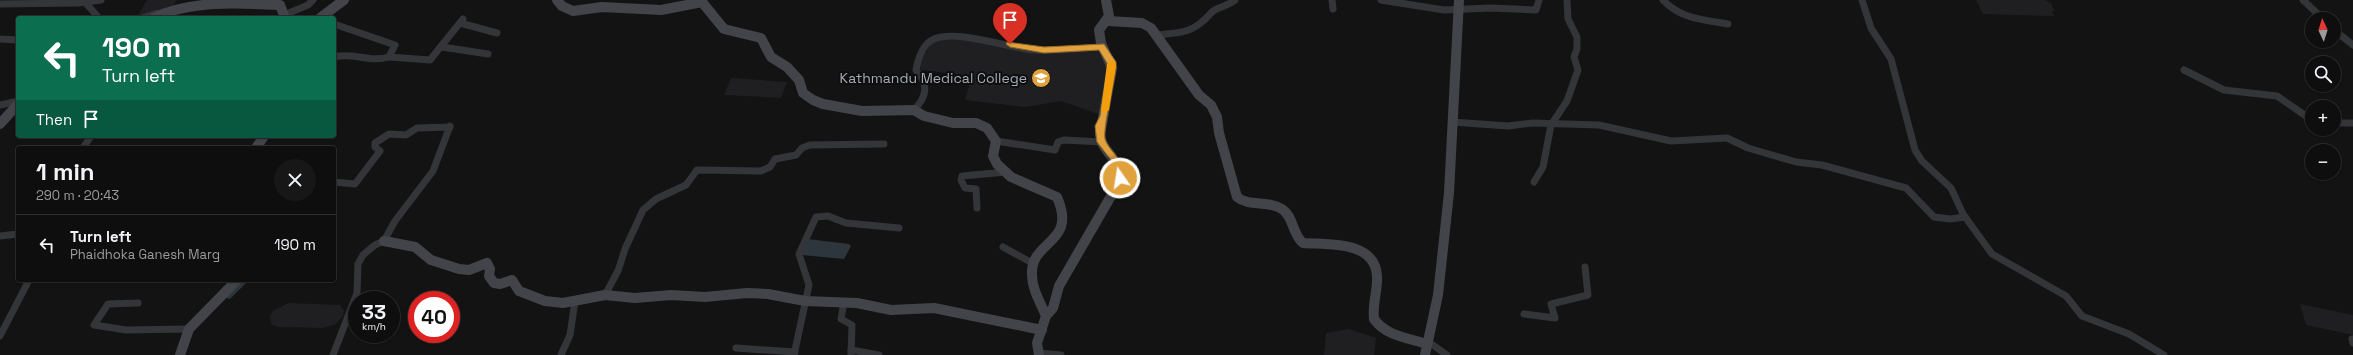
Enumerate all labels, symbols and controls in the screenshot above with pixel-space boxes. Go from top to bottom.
pin [993,3,1027,44]
icon: arrive [999,9,1021,31]
north arrow [2305,12,2341,48]
map controls [2305,12,2341,180]
text: 190 m [102,29,181,65]
icon: left [36,32,88,84]
button: search [2305,56,2341,92]
text: Turn left [102,64,175,87]
school or university icon: Kathmandu Medical College [1030,67,1052,89]
place label: Kathmandu Medical College [840,69,1027,87]
button: + [2305,100,2341,136]
icon: arrive [80,108,102,130]
text: Then [36,110,72,129]
button: − [2305,144,2341,180]
text: 1 min [36,156,95,187]
position arrow [1099,157,1141,199]
button: close [274,159,316,201]
text: 290 m · 20:43 [36,187,119,204]
text: Turn left [70,227,132,246]
icon: left [36,234,58,256]
text: 190 m [274,235,316,254]
text: Phaidhoka Ganesh Marg [70,246,220,263]
speed limit sign: 40 [408,291,460,343]
text: 33 [362,299,386,325]
text: km/h [362,320,386,333]

